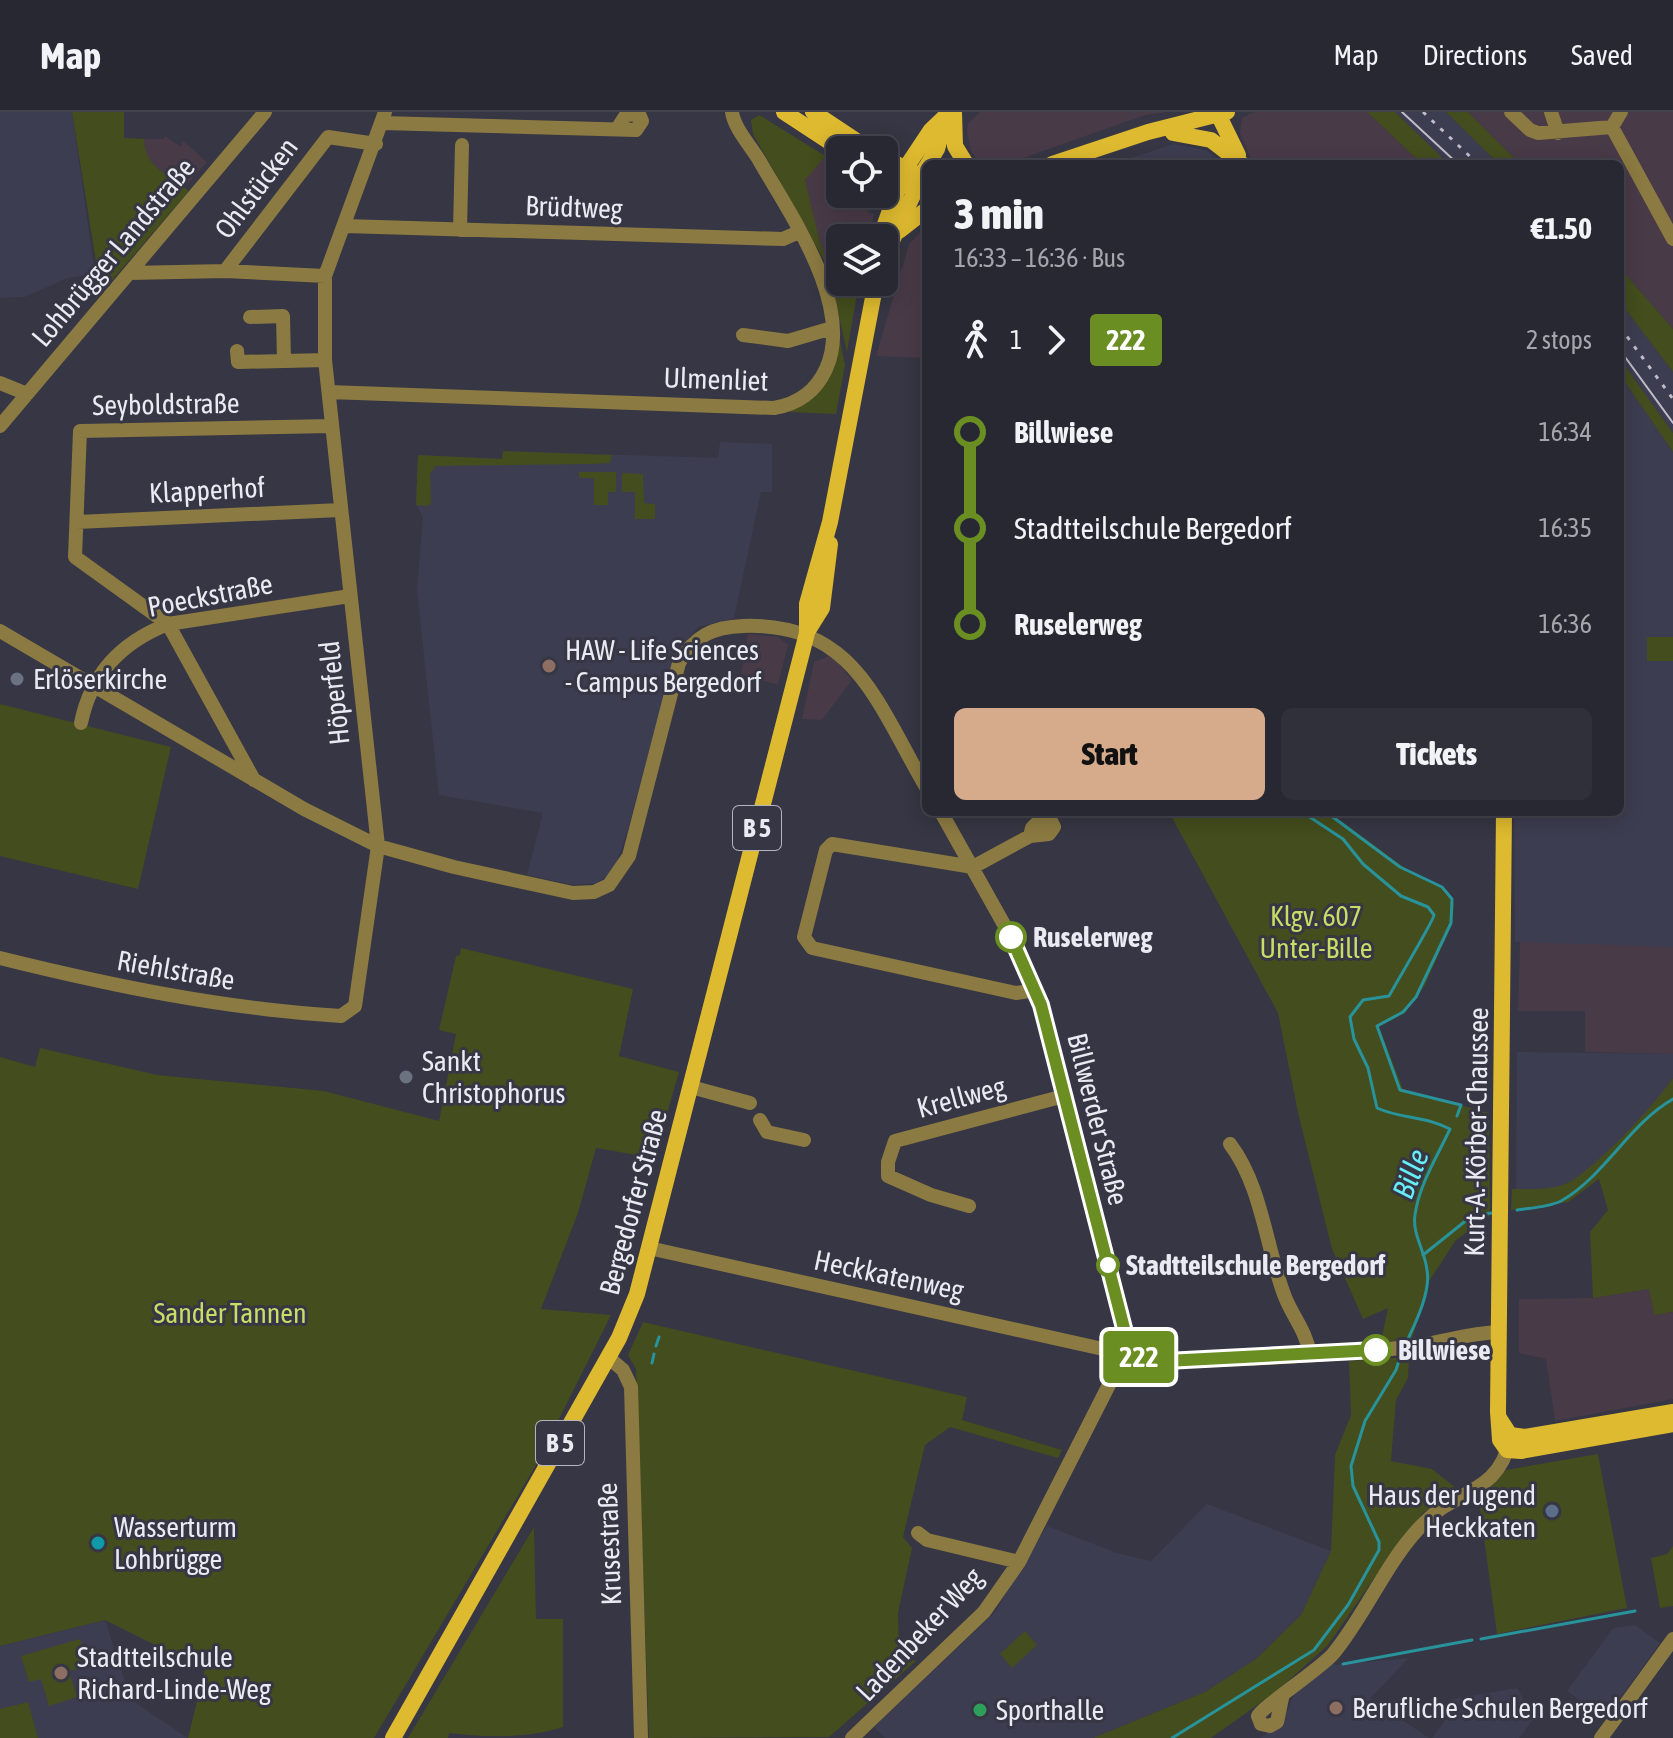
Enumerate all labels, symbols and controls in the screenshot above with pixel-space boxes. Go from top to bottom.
text: Map [40,34,101,77]
text: Map [1334,39,1379,71]
text: Directions [1423,39,1527,71]
text: Saved [1571,39,1633,71]
street label: Ohlstücken [208,132,304,244]
map controls [826,136,898,296]
button: locate [826,136,898,208]
street label: Lohbrügger Landstraße [25,151,201,353]
text: 3 min [954,188,1044,238]
street label: Brüdtweg [525,189,623,225]
text: €1.50 [1531,211,1592,245]
button: layers [826,224,898,296]
text: 16:33 – 16:36 · Bus [954,243,1125,273]
icon: walk [954,318,998,362]
icon: forward [1034,318,1078,362]
text: 222 [1106,324,1146,356]
text: 1 [1010,325,1022,355]
text: 2 stops [1526,325,1592,355]
street label: Ulmenliet [663,361,769,397]
street label: Seyboldstraße [92,387,240,421]
text: Billwiese [1014,415,1113,449]
text: 16:34 [1538,417,1592,447]
street label: Klapperhof [148,471,266,509]
text: Stadtteilschule Bergedorf [1014,511,1292,545]
text: 16:35 [1538,513,1592,543]
street label: Poeckstraße [145,567,275,623]
text: Ruselerweg [1014,607,1142,641]
text: 16:36 [1538,609,1592,639]
place label: HAW - Life Sciences - Campus Bergedorf [565,634,762,698]
street label: Höperfeld [313,639,355,747]
marker: HAW - Life Sciences - Campus Bergedorf [540,657,558,675]
place label: Erlöserkirche [33,663,167,695]
marker: Erlöserkirche [8,670,26,688]
button: Start [954,708,1265,800]
button: Tickets [1281,708,1592,800]
road number: B 5 [733,806,781,850]
park label: Klgv. 607 Unter-Bille [1260,900,1372,964]
place label: Ruselerweg [1033,921,1153,953]
marker: Ruselerweg [996,922,1026,952]
street label: Riehlstraße [115,944,237,996]
street label: Kurt-A.-Körber-Chaussee [1458,1007,1494,1257]
street label: Billwerder Straße [1061,1030,1135,1208]
place label: Sankt Christophorus [422,1045,565,1109]
marker: Sankt Christophorus [397,1068,415,1086]
street label: Krellweg [913,1070,1009,1124]
street label: Bergedorfer Straße [593,1106,673,1298]
water label: Bille [1385,1144,1435,1203]
street label: Heckkatenweg [811,1244,967,1306]
place label: Stadtteilschule Bergedorf [1126,1249,1385,1281]
marker: Stadtteilschule Bergedorf [1097,1254,1119,1276]
park label: Sander Tannen [153,1297,307,1329]
line badge: 222 [1093,1331,1185,1383]
place label: Billwiese [1398,1334,1491,1366]
marker: Billwiese [1361,1335,1391,1365]
text: 222 [1119,1341,1159,1373]
road number: B 5 [536,1421,584,1465]
place label: Haus der Jugend Heckkaten [1368,1479,1536,1543]
street label: Krusestraße [591,1482,627,1606]
marker: Haus der Jugend Heckkaten [1543,1502,1561,1520]
place label: Wasserturm Lohbrügge [114,1511,237,1575]
marker: Wasserturm Lohbrügge [89,1534,107,1552]
street label: Ladenbeker Weg [849,1561,989,1707]
place label: Stadtteilschule Richard-Linde-Weg [77,1641,271,1705]
marker: Stadtteilschule Richard-Linde-Weg [52,1664,70,1682]
place label: Berufliche Schulen Bergedorf [1352,1692,1648,1724]
place label: Sporthalle [996,1694,1104,1726]
marker: Berufliche Schulen Bergedorf [1327,1699,1345,1717]
marker: Sporthalle [971,1701,989,1719]

